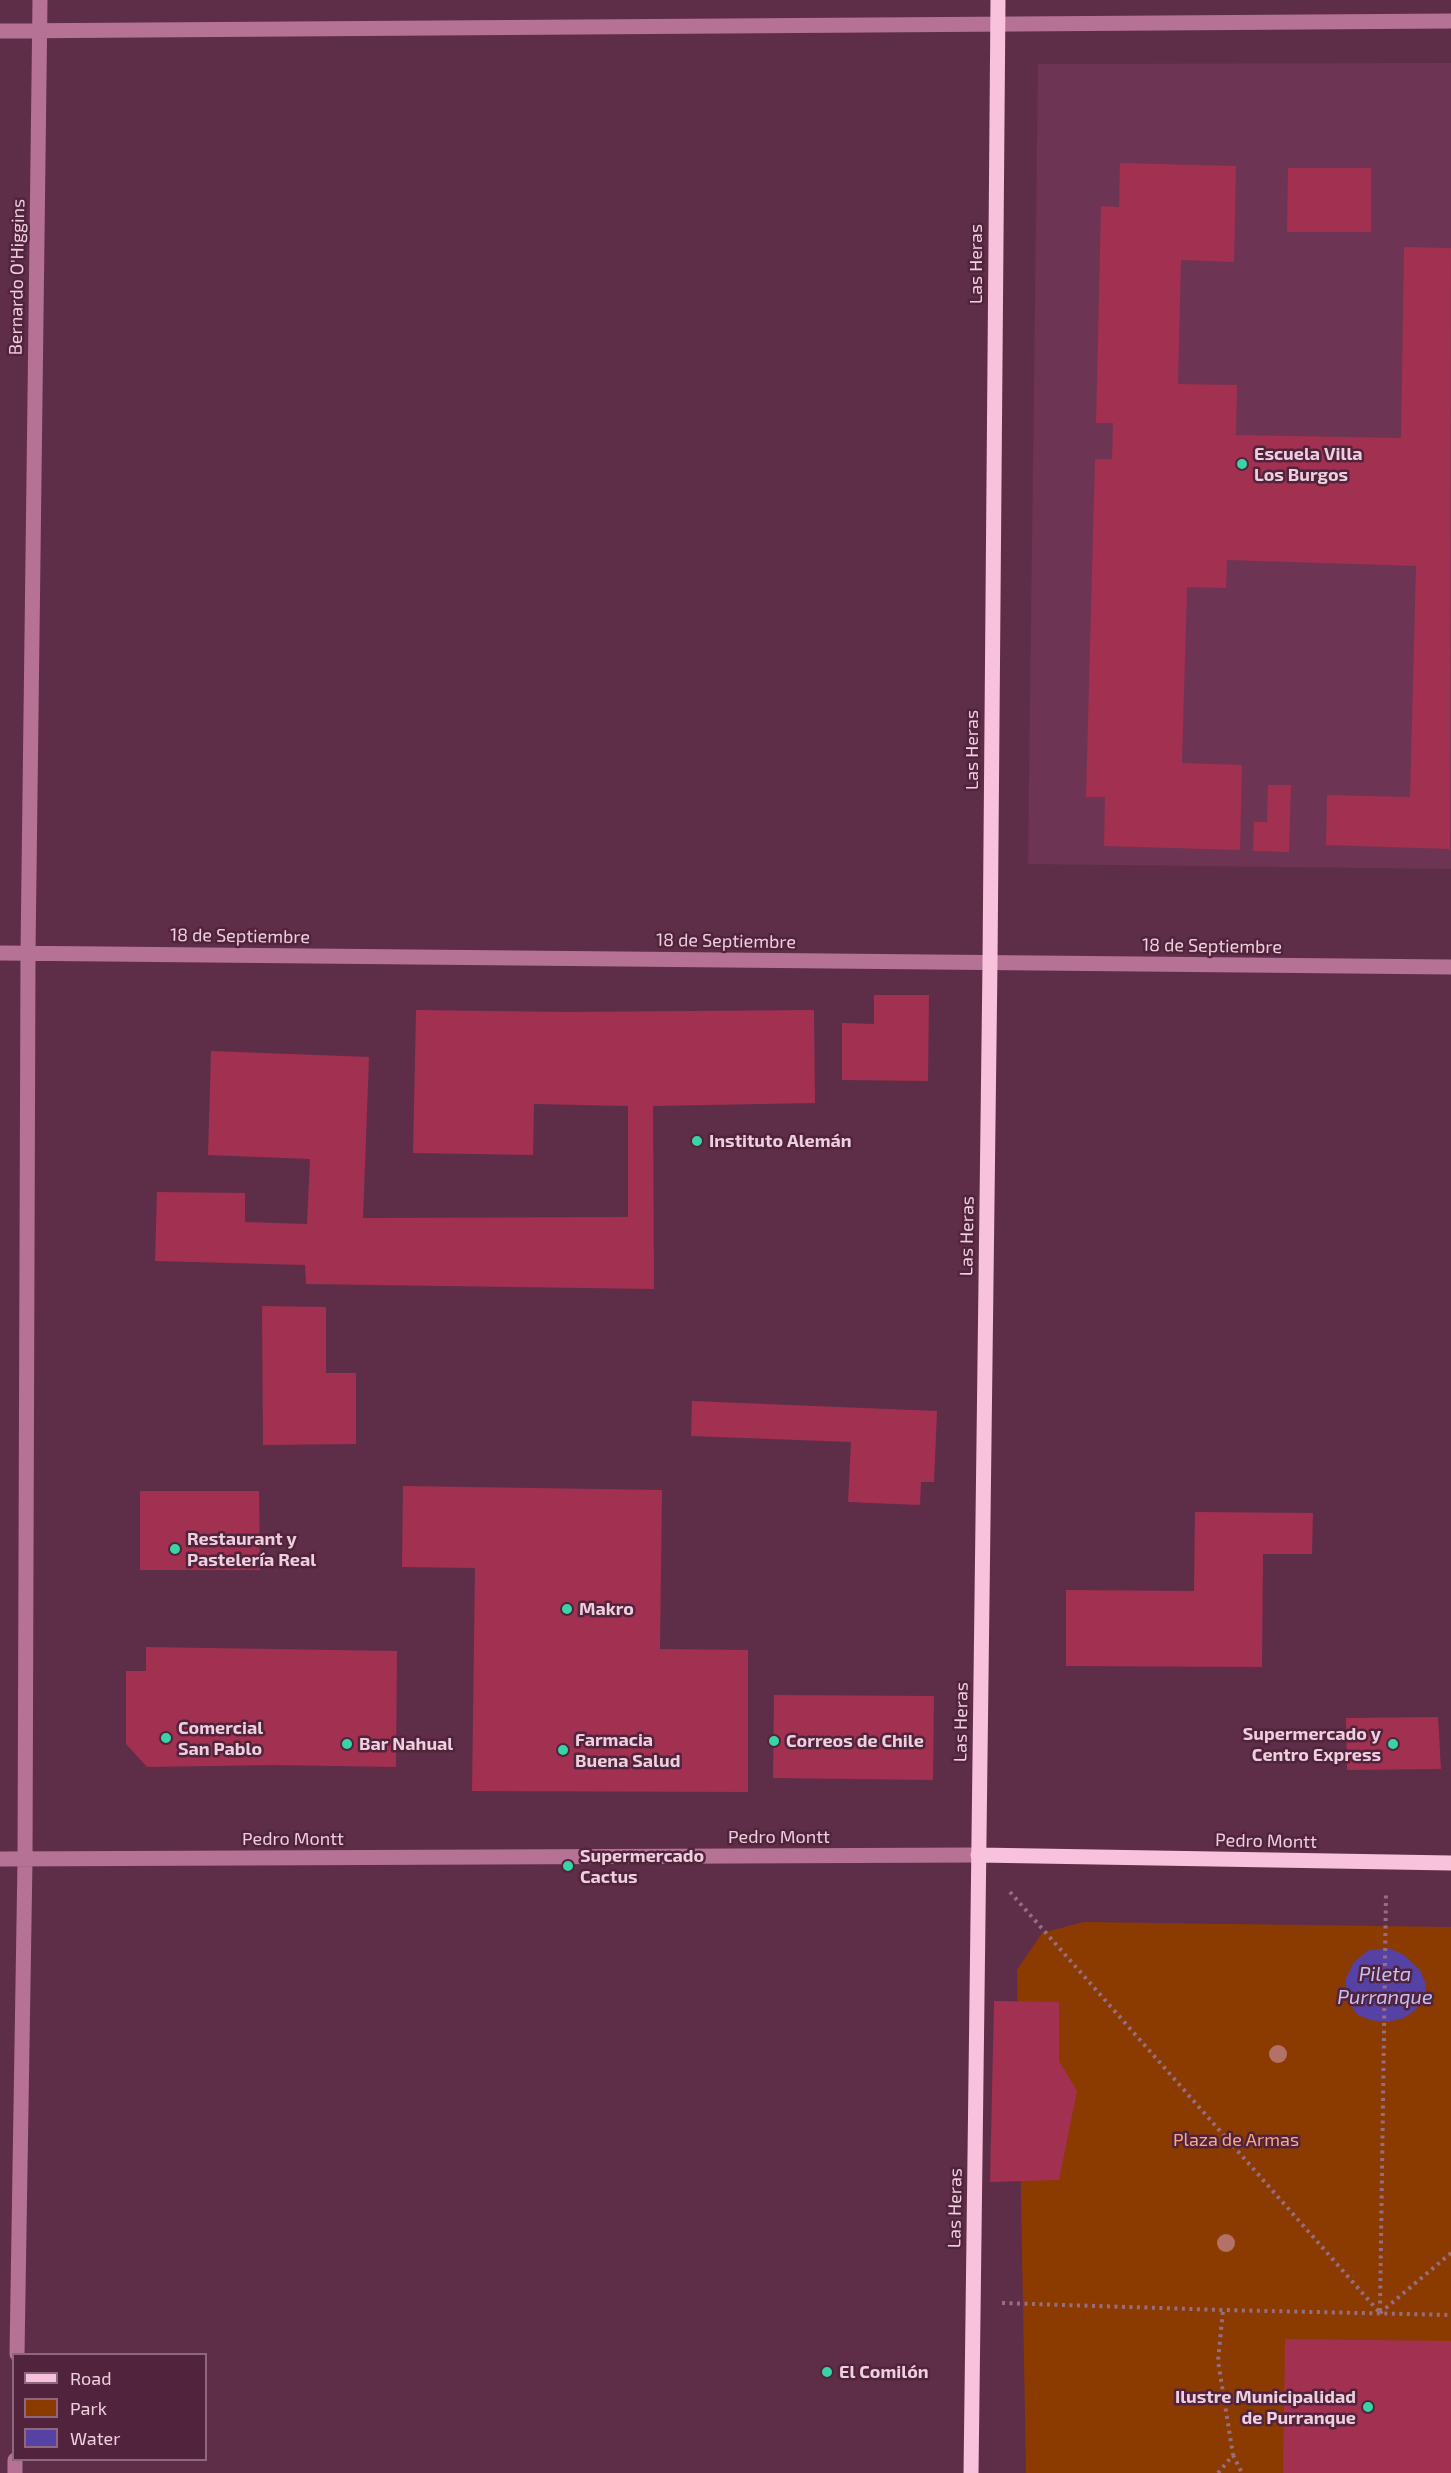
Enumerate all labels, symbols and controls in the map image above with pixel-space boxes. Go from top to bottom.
street label: Bernardo O'Higgins [5,199,29,355]
street label: Las Heras [965,224,987,304]
place label: Escuela Villa Los Burgos [1254,443,1363,486]
marker: Escuela Villa Los Burgos [1235,457,1249,471]
street label: Las Heras [961,710,983,790]
street label: 18 de Septiembre [170,924,310,948]
street label: 18 de Septiembre [656,929,796,953]
street label: 18 de Septiembre [1142,934,1282,958]
place label: Instituto Alemán [709,1130,852,1152]
marker: Instituto Alemán [690,1134,704,1148]
street label: Las Heras [956,1196,978,1276]
place label: Restaurant y Pastelería Real [187,1528,316,1570]
marker: Restaurant y Pastelería Real [168,1542,182,1556]
place label: Makro [579,1598,634,1620]
marker: Makro [560,1602,574,1616]
street label: Las Heras [950,1682,972,1762]
place label: Comercial San Pablo [178,1717,263,1760]
place label: Supermercado y Centro Express [1243,1723,1381,1766]
place label: Farmacia Buena Salud [575,1729,680,1772]
place label: Correos de Chile [786,1730,924,1752]
marker: Comercial San Pablo [159,1731,173,1745]
place label: Bar Nahual [359,1733,453,1755]
marker: Correos de Chile [767,1734,781,1748]
marker: Bar Nahual [340,1737,354,1751]
marker: Supermercado y Centro Express [1386,1737,1400,1751]
marker: Farmacia Buena Salud [556,1743,570,1757]
street label: Pedro Montt [728,1826,830,1848]
street label: Pedro Montt [242,1828,344,1850]
street label: Pedro Montt [1215,1829,1317,1853]
place label: Supermercado Cactus [580,1845,704,1888]
marker: Supermercado Cactus [561,1859,575,1873]
water label: Pileta Purranque [1337,1962,1433,2009]
park label: Plaza de Armas [1173,2129,1299,2151]
street label: Las Heras [944,2168,966,2248]
legend [12,2353,207,2461]
place label: El Comilón [839,2361,929,2383]
marker: El Comilón [820,2365,834,2379]
text: Road [70,2367,111,2389]
place label: Ilustre Municipalidad de Purranque [1175,2386,1356,2428]
text: Park [70,2397,107,2419]
marker: Ilustre Municipalidad de Purranque [1361,2400,1375,2414]
text: Water [70,2427,120,2449]

